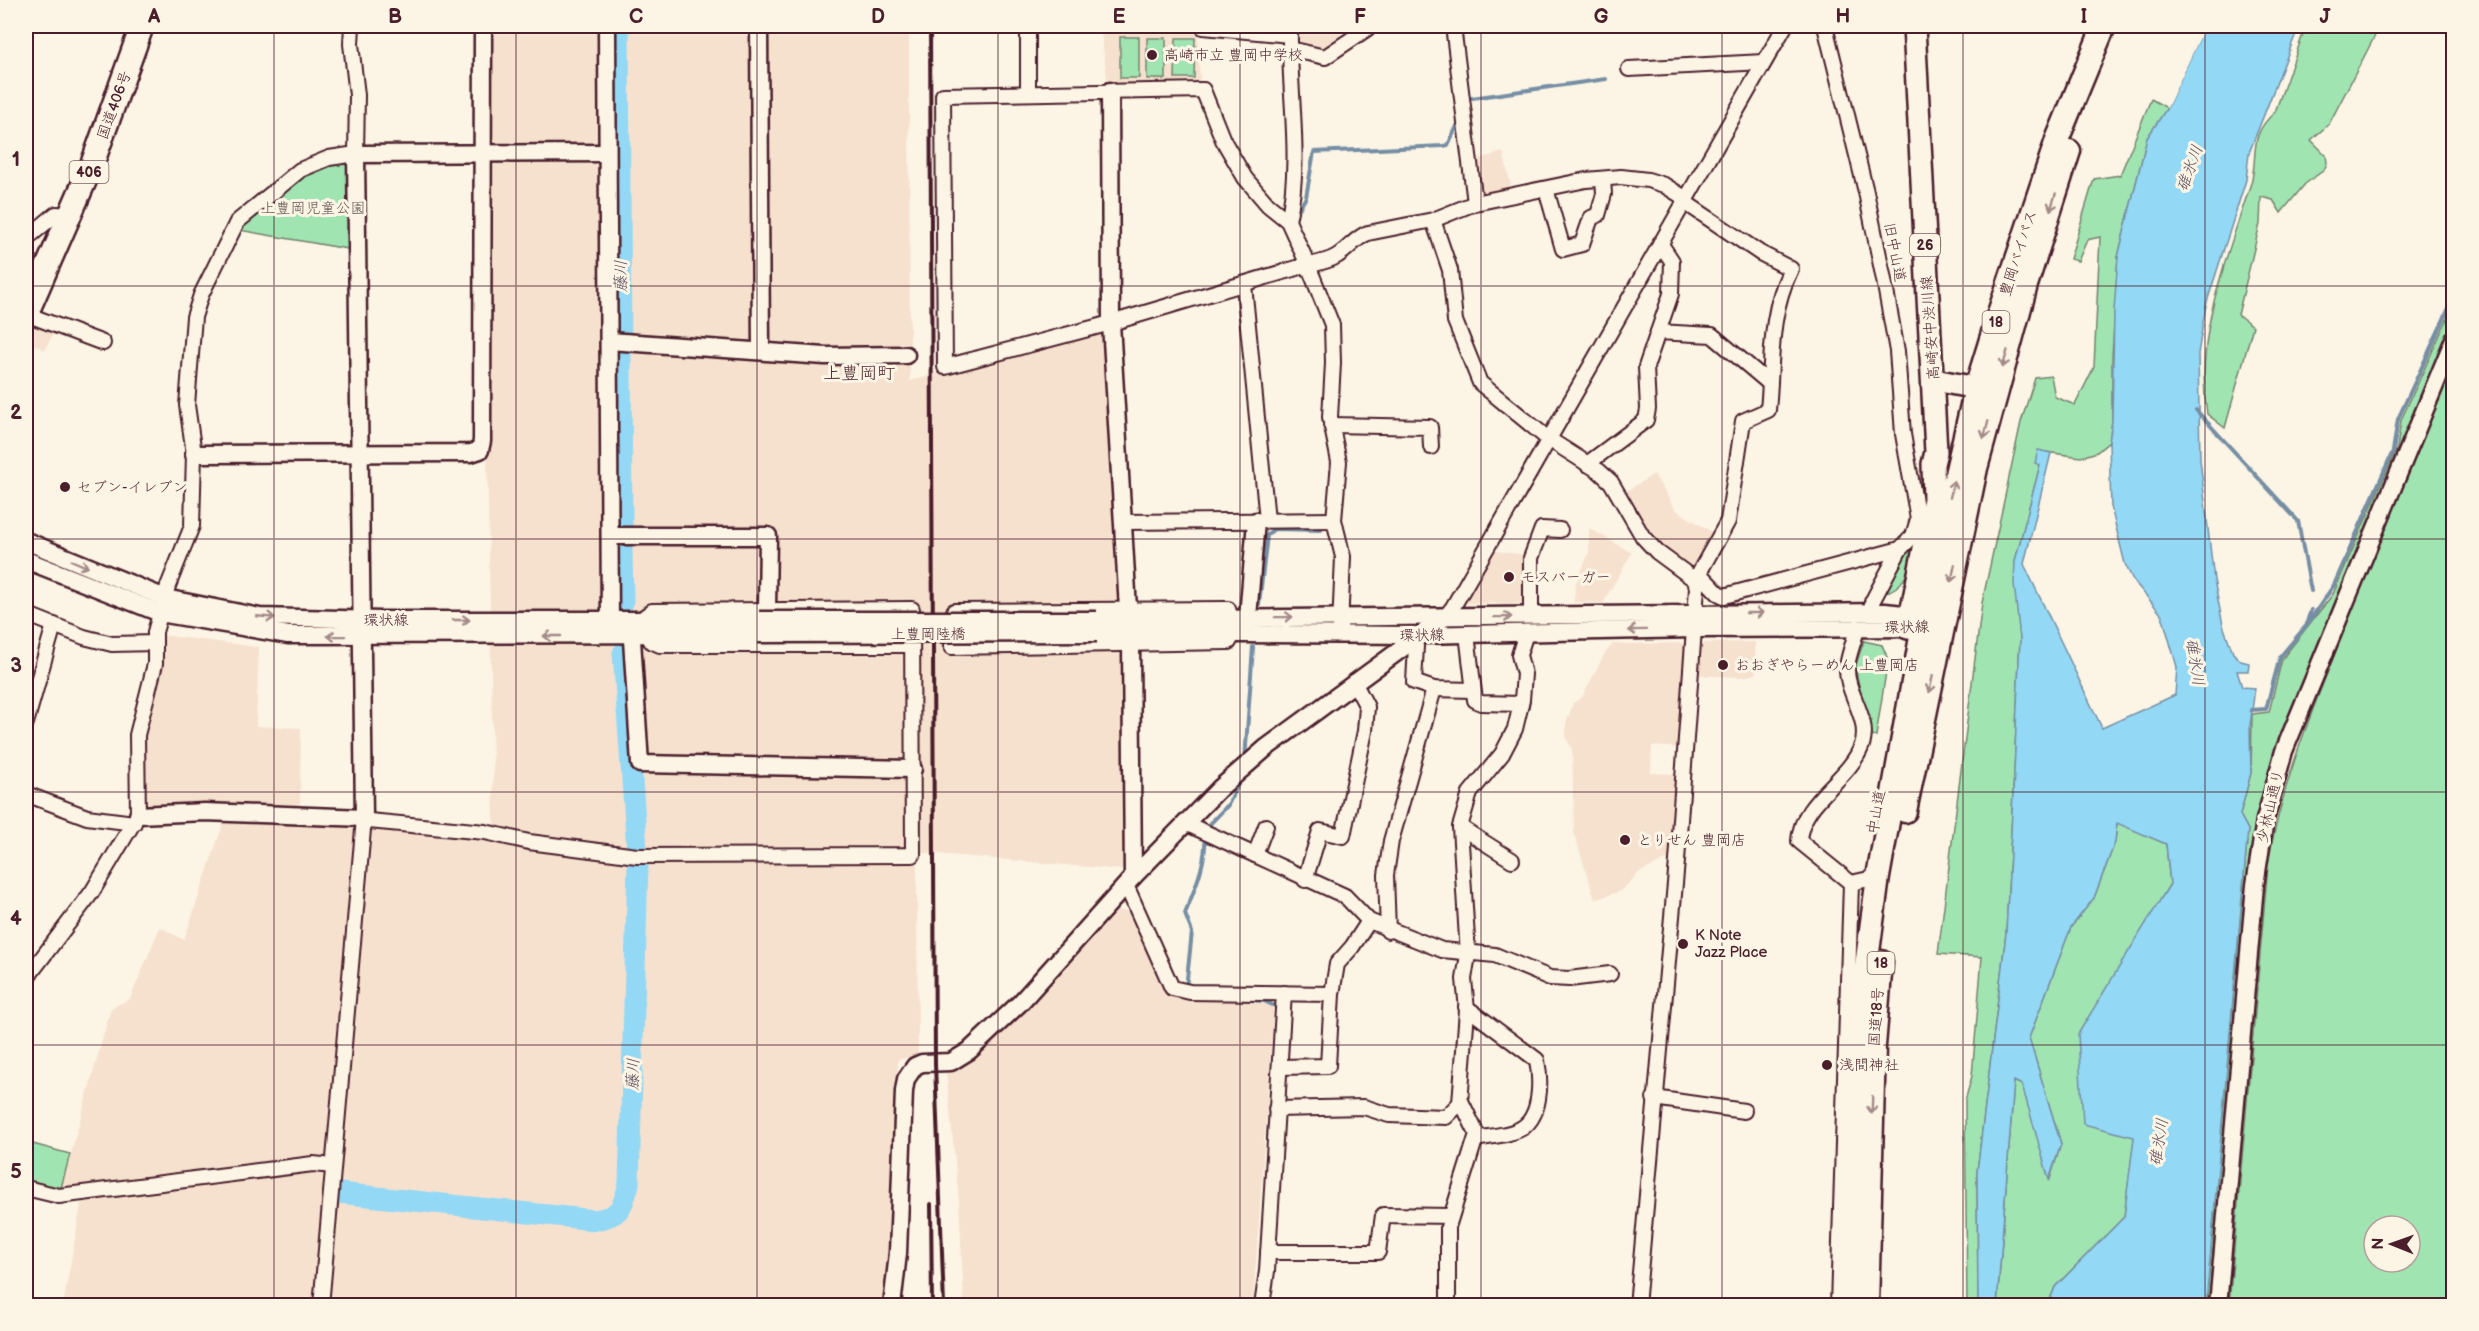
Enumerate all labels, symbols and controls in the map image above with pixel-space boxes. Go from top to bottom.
text: A [147,5,161,29]
text: B [388,5,402,29]
text: C [629,5,643,29]
text: D [871,5,885,29]
text: E [1113,5,1126,29]
text: F [1354,5,1366,29]
text: G [1594,5,1609,29]
text: H [1836,5,1850,29]
text: I [2081,5,2087,29]
text: J [2320,5,2332,29]
place label: 高崎市立 豊岡中学校 [1164,46,1303,65]
marker: 高崎市立 豊岡中学校 [1145,48,1159,62]
street label: 国道406号 [93,68,136,142]
water label: 碓氷川 [2173,143,2208,194]
text: 1 [12,148,20,172]
road number: 406 [70,161,109,183]
one-way arrow [2047,192,2058,211]
park label: 上豊岡児童公園 [260,199,366,218]
street label: 豊岡バイパス [1996,208,2041,299]
street label: 旧中山道 [1879,221,1910,283]
road number: 26 [1910,234,1940,256]
water label: 藤川 [612,260,631,292]
street label: 高崎安中渋川線 [1917,275,1944,381]
road number: 18 [1982,311,2010,333]
one-way arrow [1999,349,2010,368]
district label: 上豊岡町 [823,363,895,384]
text: 2 [10,401,22,425]
one-way arrow [1979,420,1991,439]
place label: セブン-イレブン [77,478,188,497]
marker: セブン-イレブン [58,480,72,494]
one-way arrow [1947,480,1958,499]
one-way arrow [70,559,88,570]
one-way arrow [1947,563,1958,583]
place label: モスバーガー [1521,568,1611,587]
marker: モスバーガー [1502,570,1516,584]
one-way arrow [1744,607,1764,619]
street label: 環状線 [363,611,409,630]
one-way arrow [1273,611,1293,623]
one-way arrow [1493,611,1513,623]
one-way arrow [256,612,276,623]
one-way arrow [450,614,470,626]
street label: 環状線 [1884,618,1930,637]
street label: 上豊岡陸橋 [890,625,966,644]
one-way arrow [1627,625,1647,636]
street label: 環状線 [1399,626,1445,645]
one-way arrow [326,630,346,642]
one-way arrow [542,630,562,642]
water label: 碓氷川 [2181,637,2208,687]
text: 3 [10,654,22,678]
place label: おおぎやらーめん 上豊岡店 [1735,656,1919,675]
marker: おおぎやらーめん 上豊岡店 [1716,658,1730,672]
one-way arrow [1925,673,1936,693]
street label: 少林山通り [2253,767,2288,845]
street label: 中山道 [1863,788,1890,836]
place label: とりせん 豊岡店 [1637,831,1746,850]
marker: とりせん 豊岡店 [1618,833,1632,847]
text: 4 [10,907,22,931]
place label: K Note Jazz Place [1695,926,1768,962]
marker: K Note Jazz Place [1676,937,1690,951]
road number: 18 [1868,952,1894,974]
street label: 国道18号 [1865,987,1888,1047]
place label: 浅間神社 [1839,1056,1899,1075]
water label: 藤川 [623,1058,644,1090]
marker: 浅間神社 [1820,1058,1834,1072]
one-way arrow [1867,1094,1878,1114]
water label: 碓氷川 [2146,1117,2173,1167]
text: 5 [10,1160,22,1184]
north arrow [2362,1214,2422,1274]
text: N [2369,1238,2388,1250]

